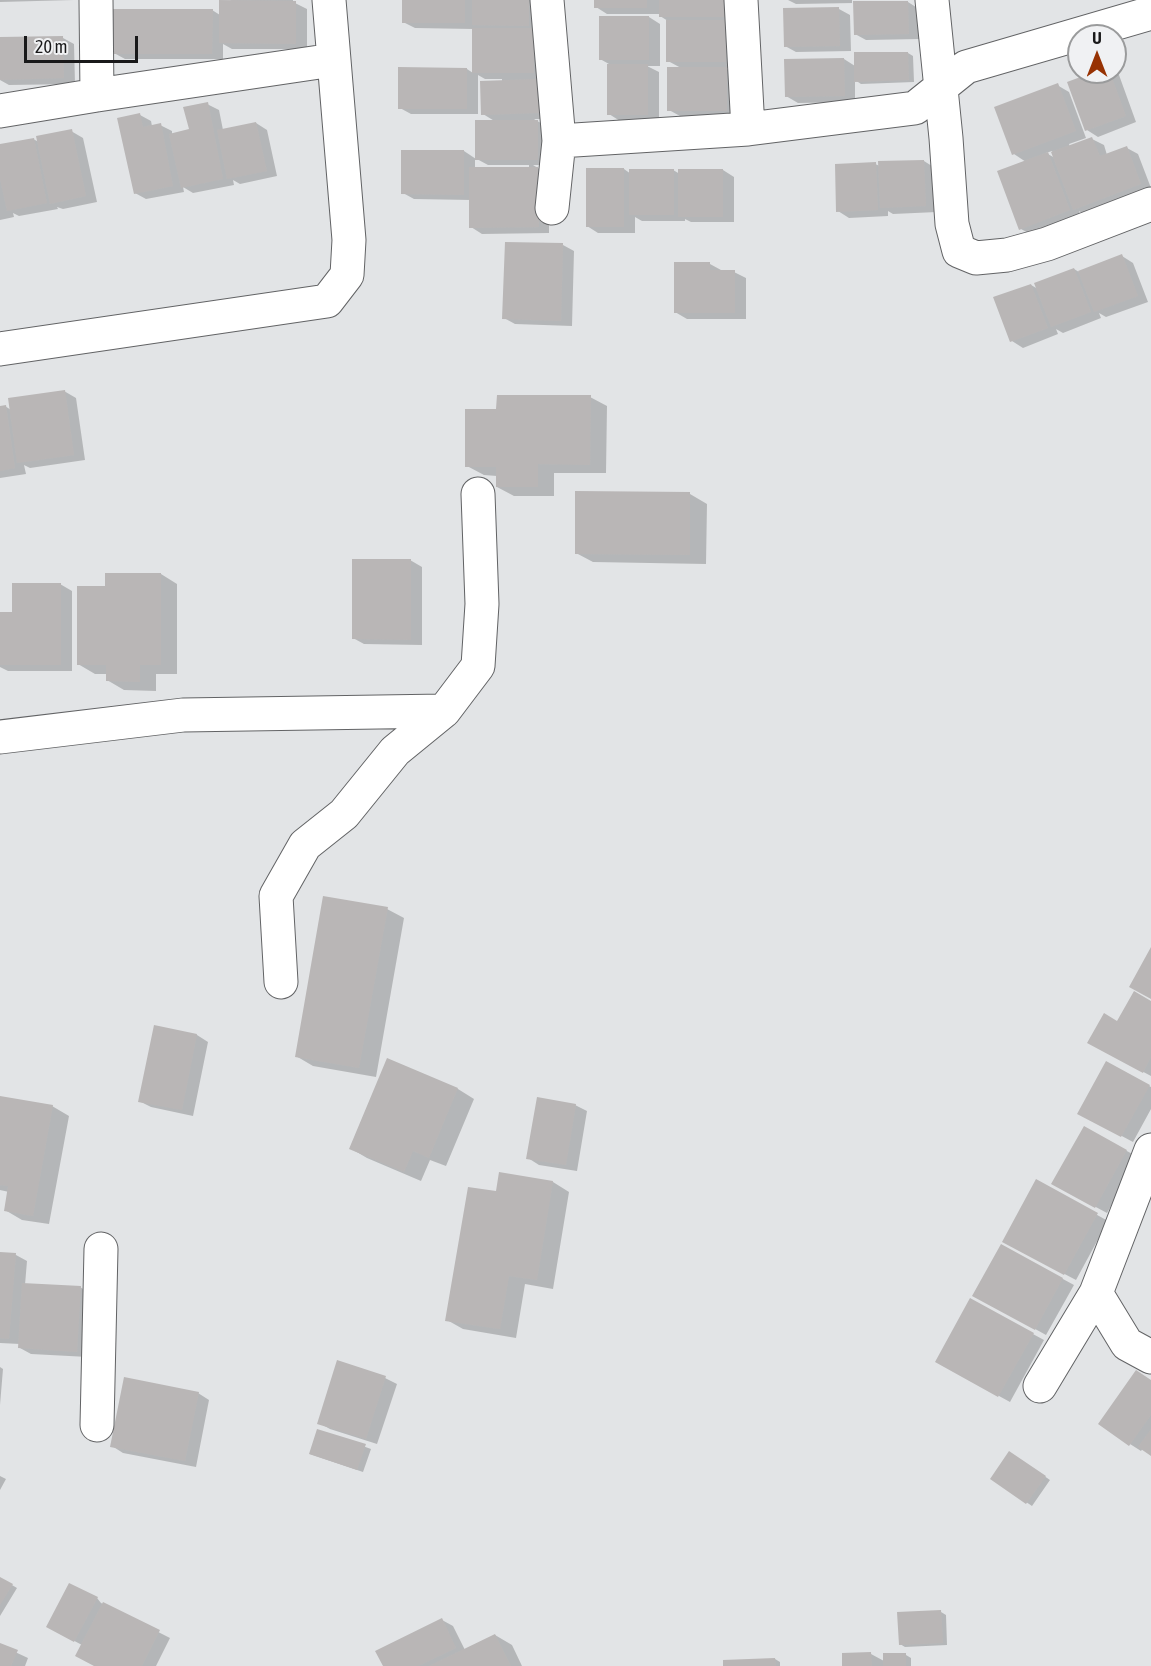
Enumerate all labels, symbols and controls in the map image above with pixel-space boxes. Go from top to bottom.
scale bar [27,24,141,62]
north arrow [1067,24,1127,84]
text: U [1092,29,1102,47]
text: 20 m [35,36,67,57]

